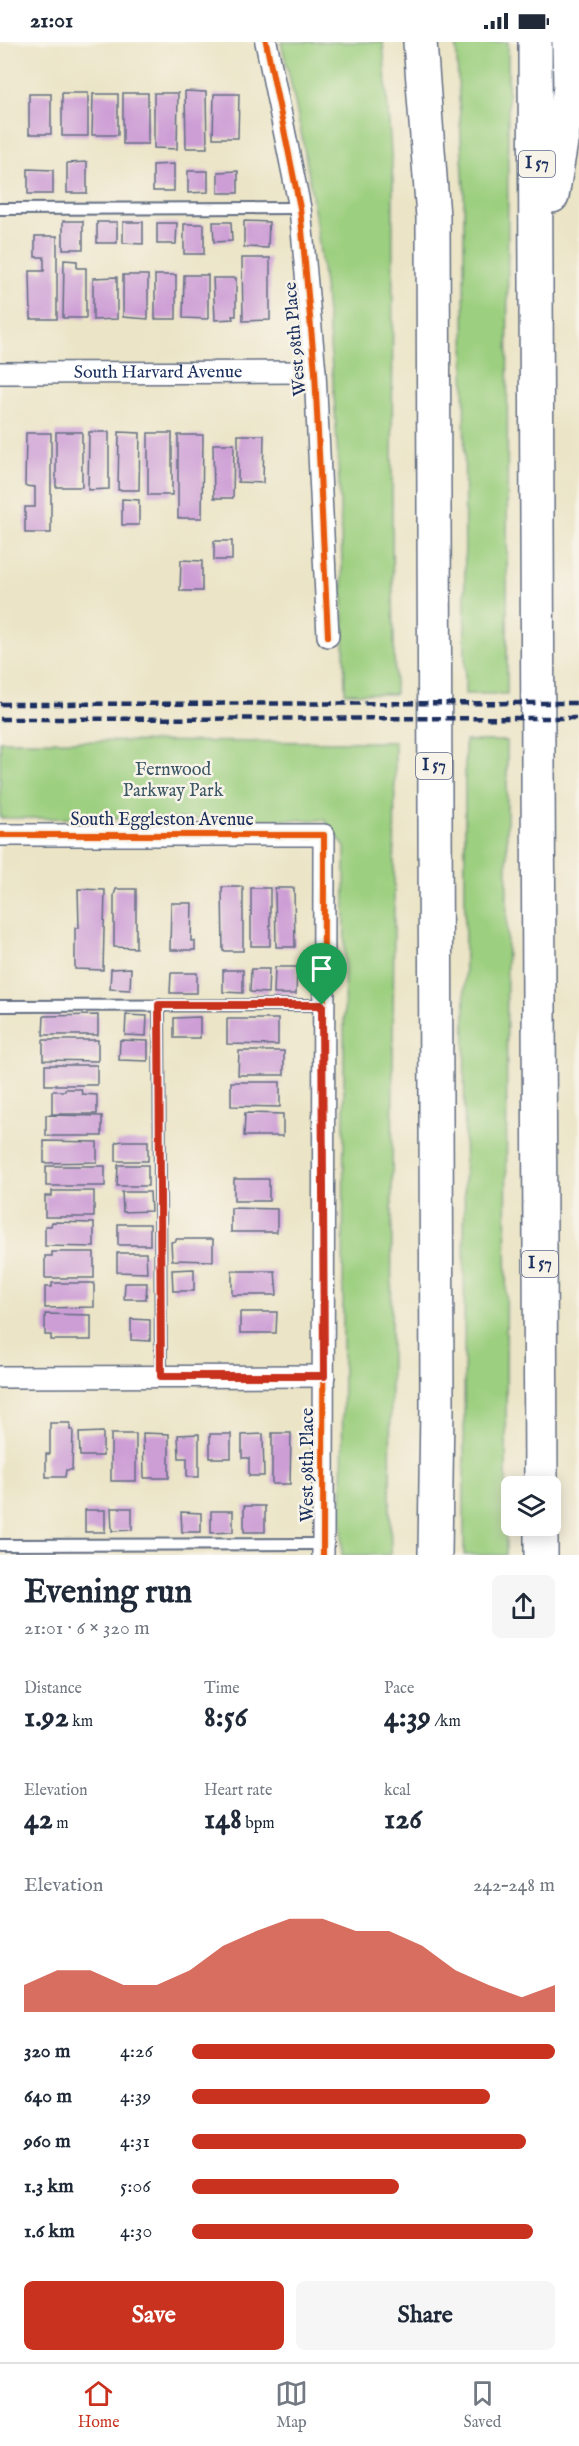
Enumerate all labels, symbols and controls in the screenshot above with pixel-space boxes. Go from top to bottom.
text: 21:01 [30,7,73,35]
road number: I 57 [519,151,555,177]
street label: West 98th Place [280,281,312,397]
street label: South Harvard Avenue [74,361,242,384]
road number: I 57 [416,753,452,779]
park label: Fernwood Parkway Park [123,759,224,803]
street label: South Eggleston Avenue [70,809,254,832]
pin [296,943,347,1005]
icon: arrive [305,952,338,985]
road number: I 57 [522,1251,558,1277]
street label: West 98th Place [297,1408,320,1522]
map controls [501,1476,561,1536]
button: layers [501,1476,561,1536]
text: Evening run [24,1572,192,1614]
button: share [492,1575,555,1638]
text: 21:01 · 6 × 320 m [24,1616,150,1641]
text: Distance [24,1679,82,1699]
text: Time [204,1679,240,1699]
text: Pace [384,1679,414,1699]
text: 1.92 [24,1699,69,1737]
text: 8:56 [204,1699,247,1737]
text: 4:39 [384,1699,431,1737]
text: km [69,1712,93,1732]
text: /km [431,1712,461,1732]
text: Elevation [24,1781,87,1801]
text: Heart rate [204,1781,272,1801]
text: kcal [384,1781,411,1801]
text: 42 [24,1801,53,1839]
text: 148 [204,1801,242,1839]
text: 126 [384,1801,422,1839]
text: m [53,1814,69,1834]
text: bpm [242,1814,275,1834]
text: Elevation [24,1873,103,1898]
text: 242–248 m [473,1873,555,1898]
text: 320 m [24,2039,71,2064]
text: 4:26 [120,2039,153,2064]
text: 640 m [24,2084,72,2109]
text: 4:39 [120,2084,151,2109]
text: 960 m [24,2129,71,2154]
text: 4:31 [120,2129,150,2154]
text: 1.3 km [24,2174,74,2199]
text: 5:06 [120,2174,151,2199]
text: 1.6 km [24,2219,75,2244]
text: 4:30 [120,2219,152,2244]
button: Save [24,2281,284,2350]
button: Share [296,2281,555,2350]
tab: Home [78,2377,120,2433]
tab: Map [275,2377,308,2433]
tab: Saved [463,2377,501,2433]

